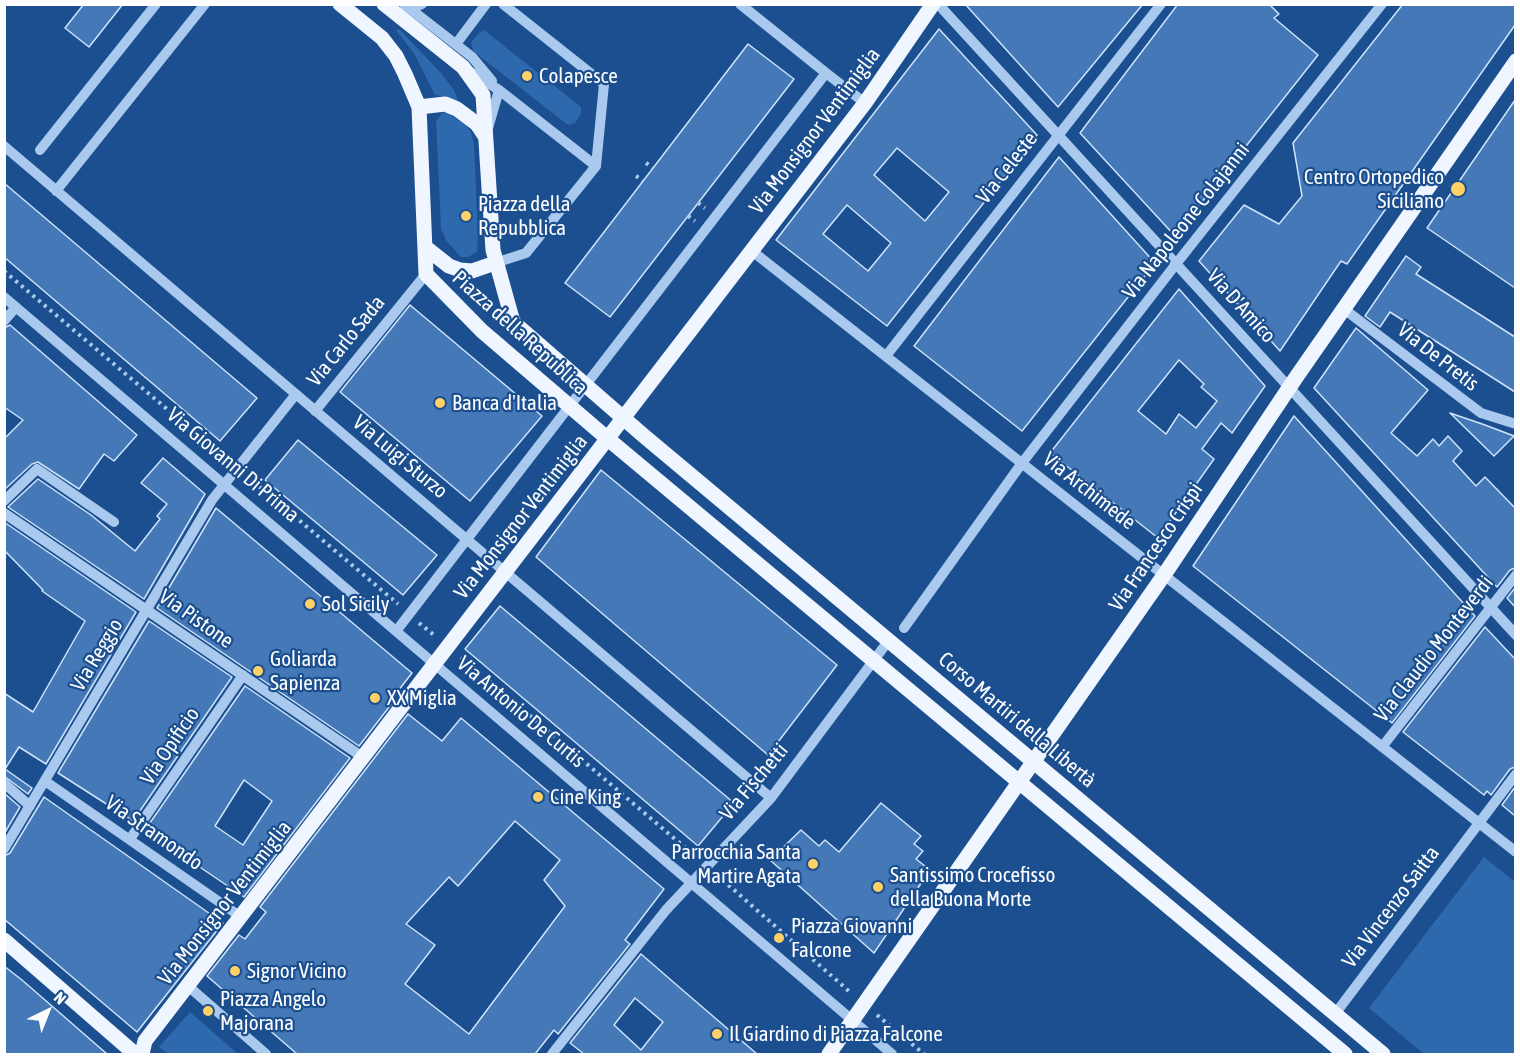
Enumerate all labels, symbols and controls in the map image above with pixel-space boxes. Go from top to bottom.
street label: Via Monsignor Ventimiglia [744,43,886,219]
place label: Colapesce [539,63,618,89]
marker: Colapesce [520,69,534,83]
street label: Via Celeste [971,127,1043,209]
street label: Via Napoleone Colajanni [1117,138,1255,304]
place label: Centro Ortopedico Siciliano [1304,164,1444,214]
marker: Centro Ortopedico Siciliano [1449,180,1467,198]
place label: Piazza della Repubblica [478,191,571,241]
marker: Piazza della Repubblica [459,209,473,223]
street label: Via D'Amico [1201,264,1281,348]
street label: Piazza della Republica [447,266,593,400]
street label: Via Carlo Sada [302,290,390,392]
street label: Via De Pretis [1392,317,1484,397]
place label: Banca d'Italia [452,390,557,416]
marker: Banca d'Italia [433,396,447,410]
street label: Via Giovanni Di Prima [162,402,304,528]
street label: Via Luigi Sturzo [347,410,453,504]
street label: Via Monsignor Ventimiglia [449,430,593,604]
street label: Via Archimede [1037,447,1141,535]
street label: Via Francesco Crispi [1104,478,1208,616]
street label: Via Claudio Monteverdi [1369,571,1499,727]
street label: Via Pistone [154,584,238,654]
place label: Sol Sicily [322,591,389,617]
marker: Sol Sicily [303,597,317,611]
street label: Via Reggio [66,614,128,696]
place label: Goliarda Sapienza [270,646,340,696]
street label: Corso Martiri della Libertà [933,647,1101,793]
street label: Via Antonio De Curtis [452,651,590,773]
marker: Goliarda Sapienza [251,664,265,678]
place label: XX Miglia [387,685,457,711]
marker: XX Miglia [368,691,382,705]
street label: Via Opificio [135,703,205,789]
street label: Via Fischetti [714,738,794,826]
place label: Cine King [550,784,621,810]
street label: Via Stramondo [100,790,208,876]
marker: Cine King [531,790,545,804]
street label: Via Monsignor Ventimiglia [153,816,297,990]
place label: Parrocchia Santa Martire Agata [671,839,801,889]
street label: Via Vincenzo Saitta [1337,841,1445,973]
marker: Parrocchia Santa Martire Agata [806,857,820,871]
place label: Santissimo Crocefisso della Buona Morte [890,862,1055,912]
marker: Santissimo Crocefisso della Buona Morte [871,880,885,894]
place label: Piazza Giovanni Falcone [791,913,912,963]
marker: Piazza Giovanni Falcone [772,931,786,945]
place label: Signor Vicino [247,958,347,984]
marker: Signor Vicino [228,964,242,978]
north arrow [18,981,78,1041]
place label: Piazza Angelo Majorana [220,986,326,1036]
text: N [51,988,70,1008]
marker: Piazza Angelo Majorana [201,1004,215,1018]
place label: Il Giardino di Piazza Falcone [729,1021,943,1047]
marker: Il Giardino di Piazza Falcone [710,1027,724,1041]

